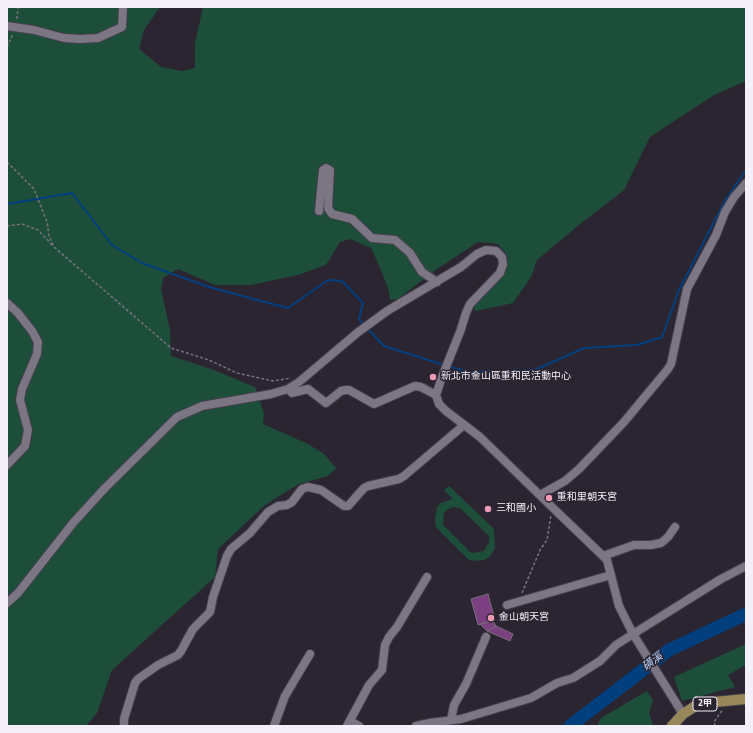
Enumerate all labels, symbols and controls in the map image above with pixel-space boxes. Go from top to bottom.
place label: 新北市金山區重和民活動中心 [441,371,571,383]
marker: 新北市金山區重和民活動中心 [428,372,438,382]
place label: 重和里朝天宮 [557,492,617,504]
marker: 重和里朝天宮 [544,493,554,503]
place label: 三和國小 [496,503,536,515]
marker: 三和國小 [483,504,493,514]
place label: 金山朝天宮 [499,612,549,624]
marker: 金山朝天宮 [486,613,496,623]
water label: 磺溪 [640,650,666,674]
road number: 2甲 [693,697,717,711]

